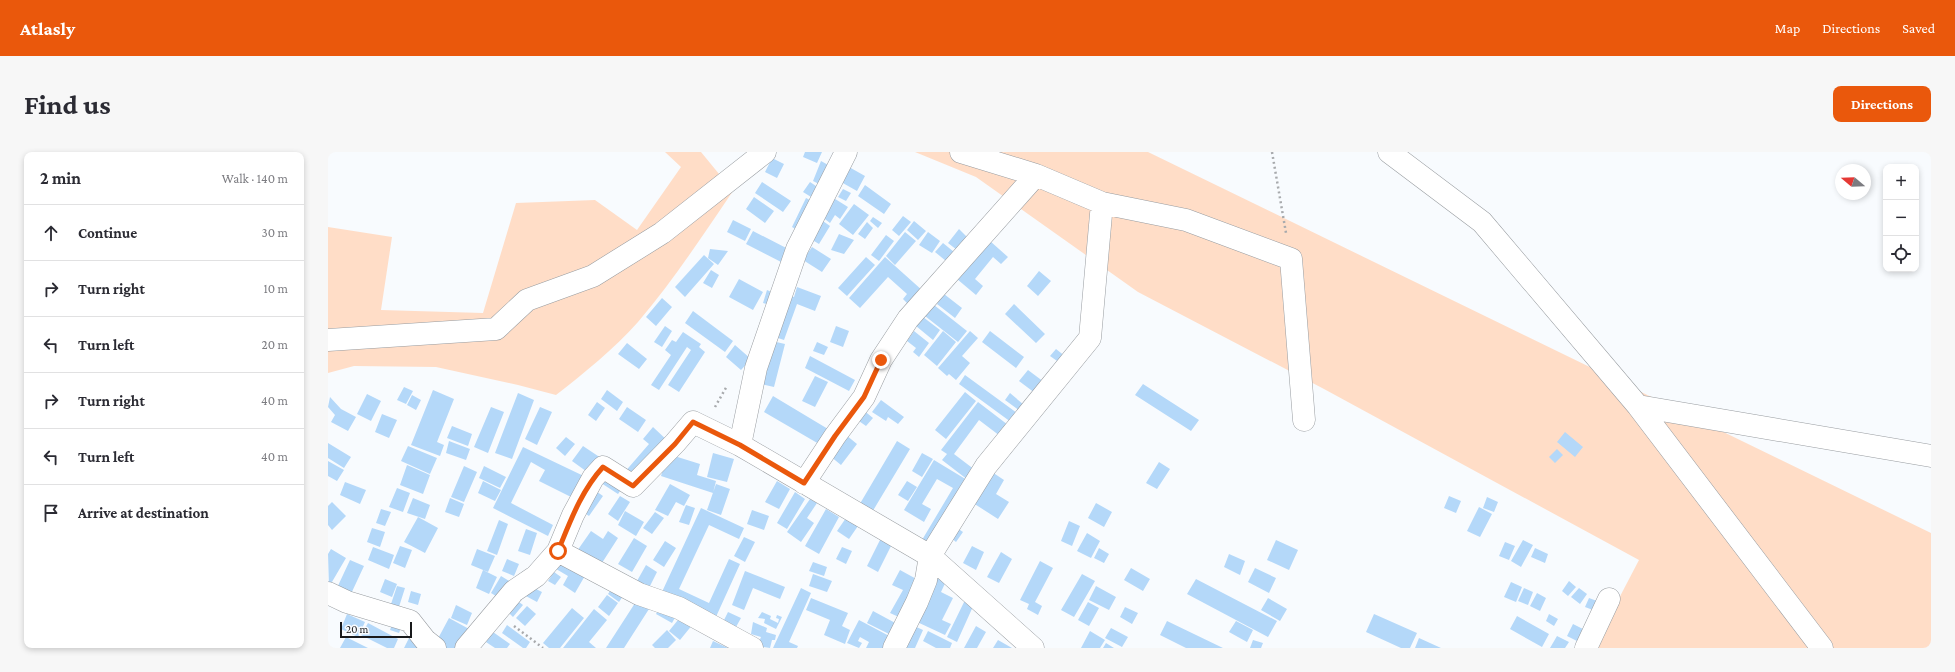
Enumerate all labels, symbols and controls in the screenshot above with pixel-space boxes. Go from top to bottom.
text: Atlasly [20,18,75,39]
text: Map [1775,20,1800,36]
text: Directions [1822,20,1880,36]
text: Saved [1902,20,1935,36]
button: Directions [1833,86,1931,122]
text: Find us [24,89,111,120]
north arrow [1835,164,1871,200]
map controls [1883,164,1919,272]
button: + [1883,164,1919,200]
text: 2 min [40,169,81,188]
text: Walk · 140 m [222,171,288,186]
button: − [1883,200,1919,236]
icon: ahead [40,222,62,244]
text: Continue [78,225,137,241]
text: 30 m [262,225,288,240]
button: locate [1883,236,1919,272]
icon: right [40,278,62,300]
text: Turn right [78,281,145,297]
text: 10 m [263,281,288,296]
icon: left [40,334,62,356]
text: Turn left [78,337,134,353]
text: 20 m [262,337,288,352]
route end [872,351,890,369]
icon: right [40,390,62,412]
text: Turn right [78,393,145,409]
text: 40 m [261,393,288,408]
icon: left [40,446,62,468]
text: Turn left [78,449,134,465]
text: 40 m [261,449,288,464]
icon: arrive [40,502,62,524]
text: Arrive at destination [78,505,209,521]
route start [549,542,567,560]
scale bar [340,620,412,639]
text: 20 m [346,623,368,635]

